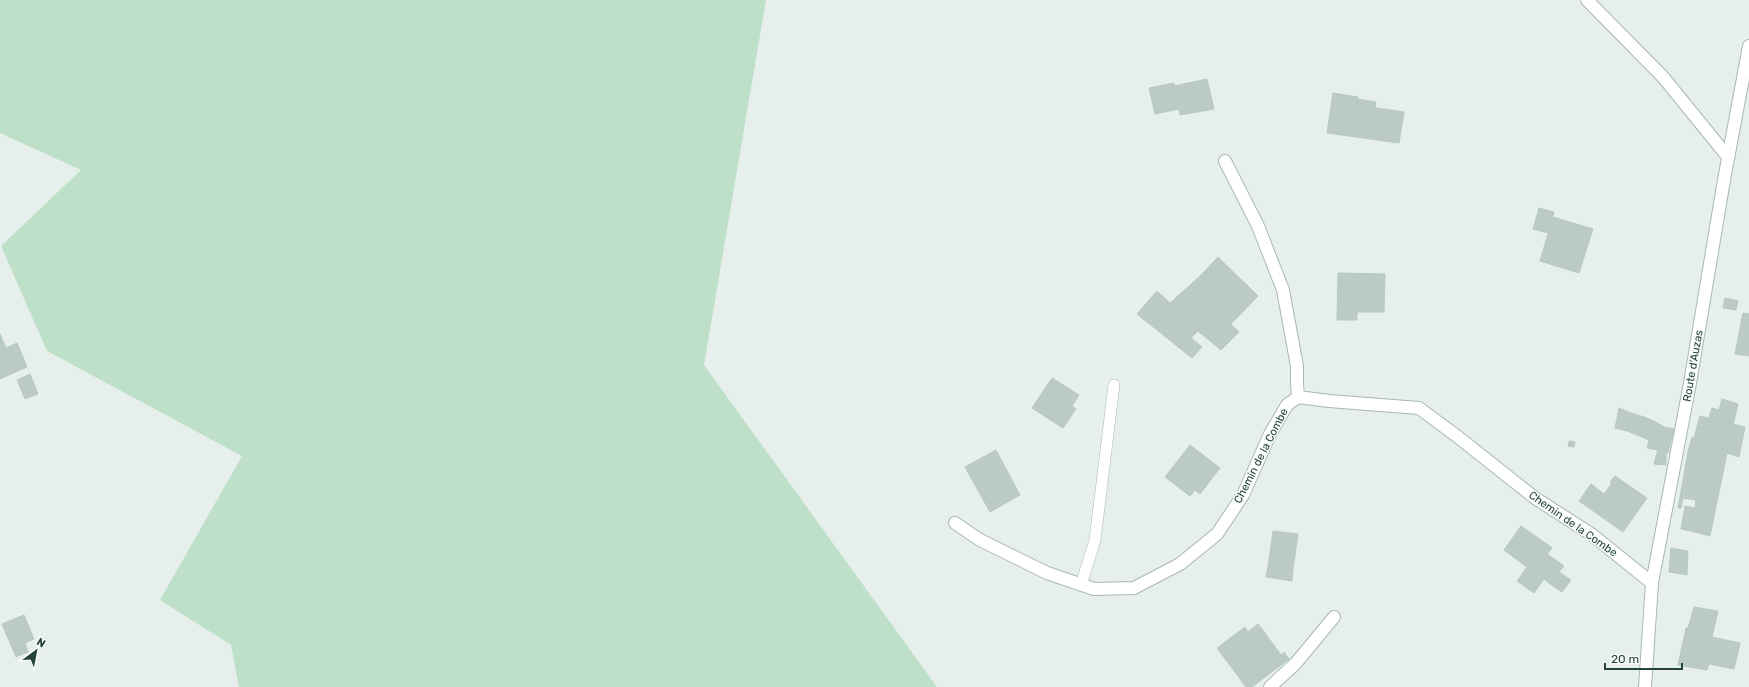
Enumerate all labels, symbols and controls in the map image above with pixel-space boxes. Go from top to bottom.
street label: Route d'Auzas [1680,329,1706,403]
street label: Chemin de la Combe [1231,406,1291,506]
street label: Chemin de la Combe [1526,489,1620,559]
north arrow [16,631,56,671]
text: N [34,635,48,651]
scale bar [1605,645,1682,671]
text: 20 m [1611,652,1639,666]

